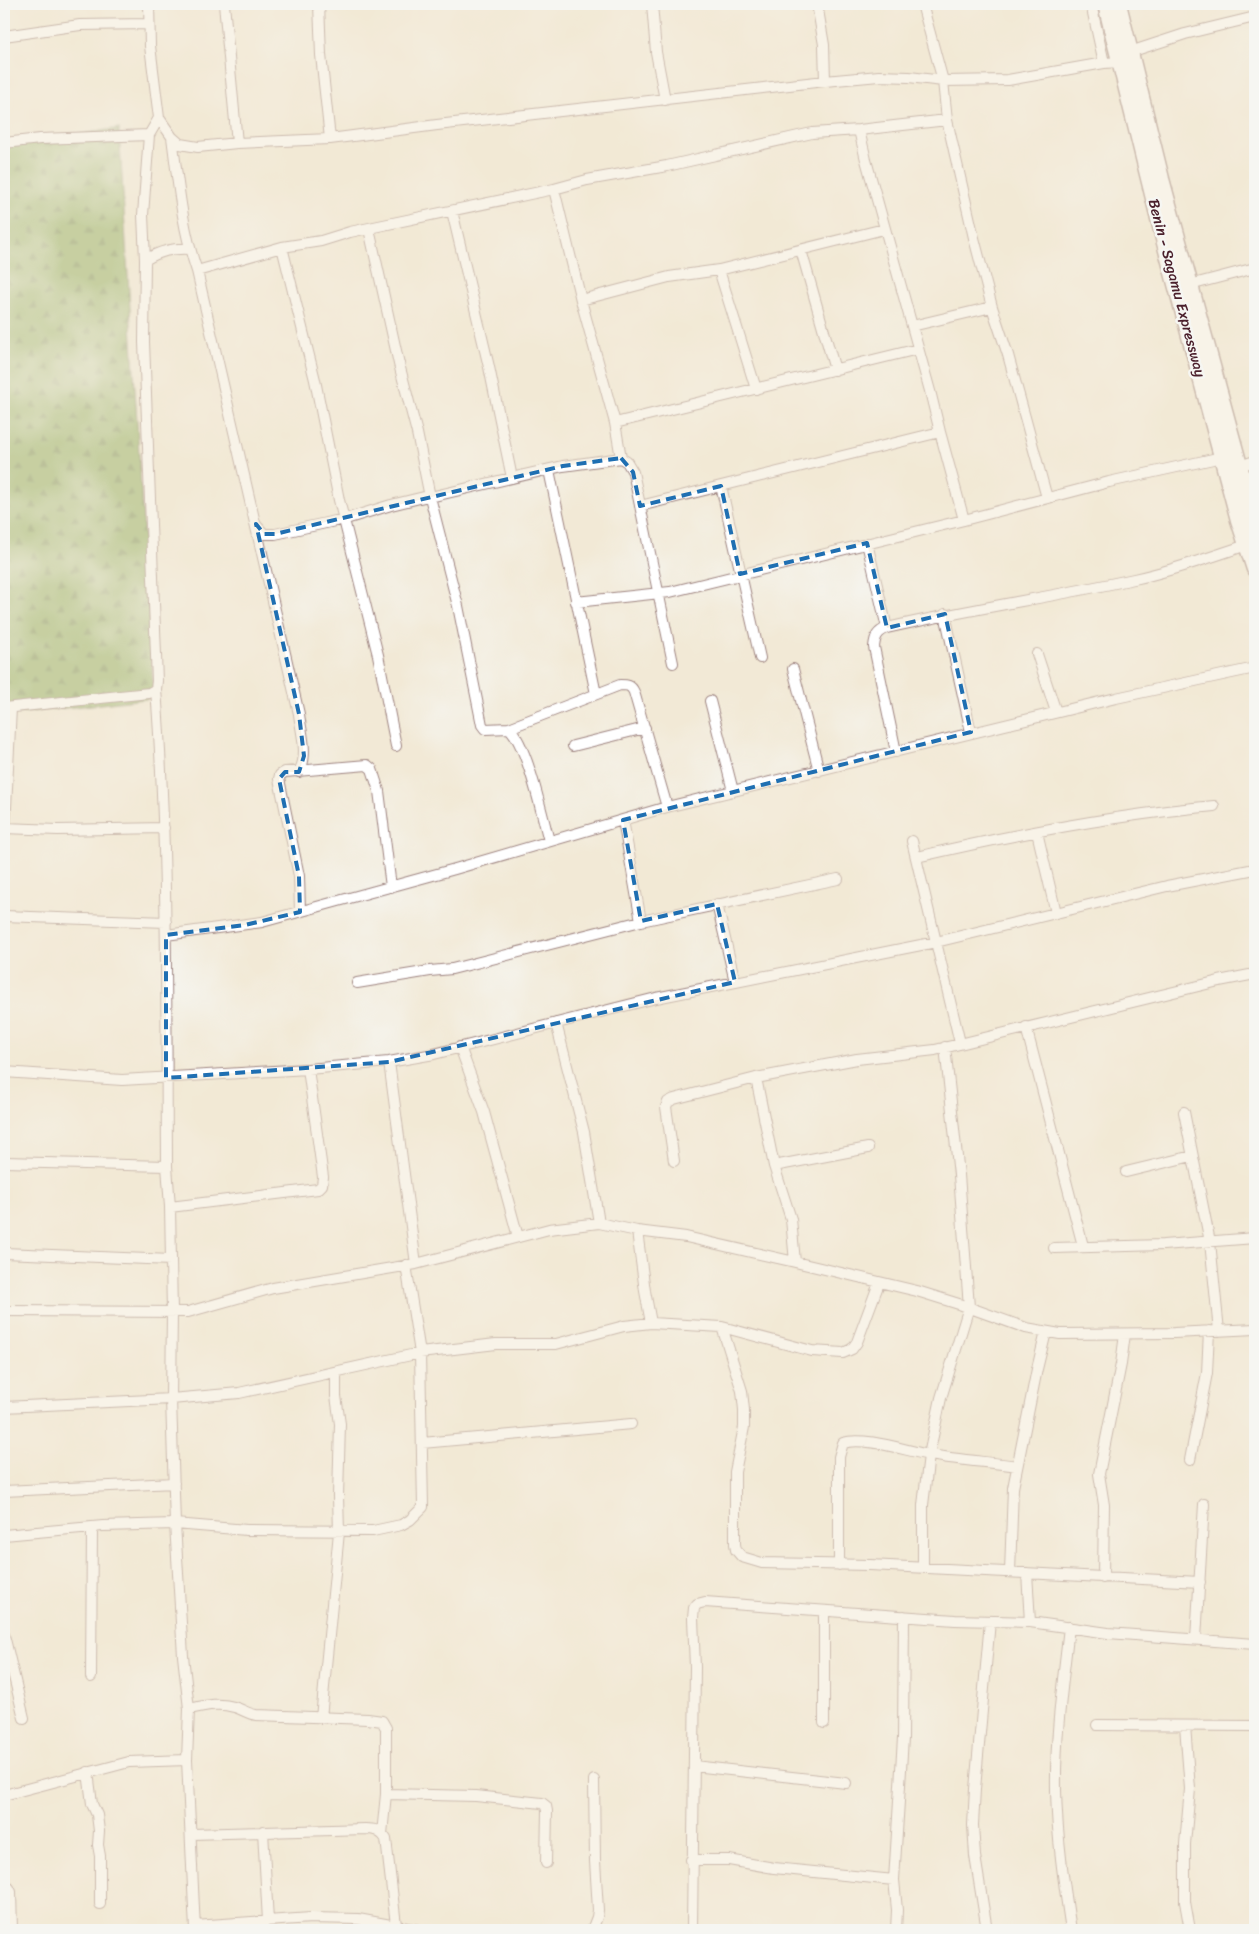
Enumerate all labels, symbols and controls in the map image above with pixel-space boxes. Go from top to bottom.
street label: Benin - Sagamu Expressway [1141,196,1213,380]

